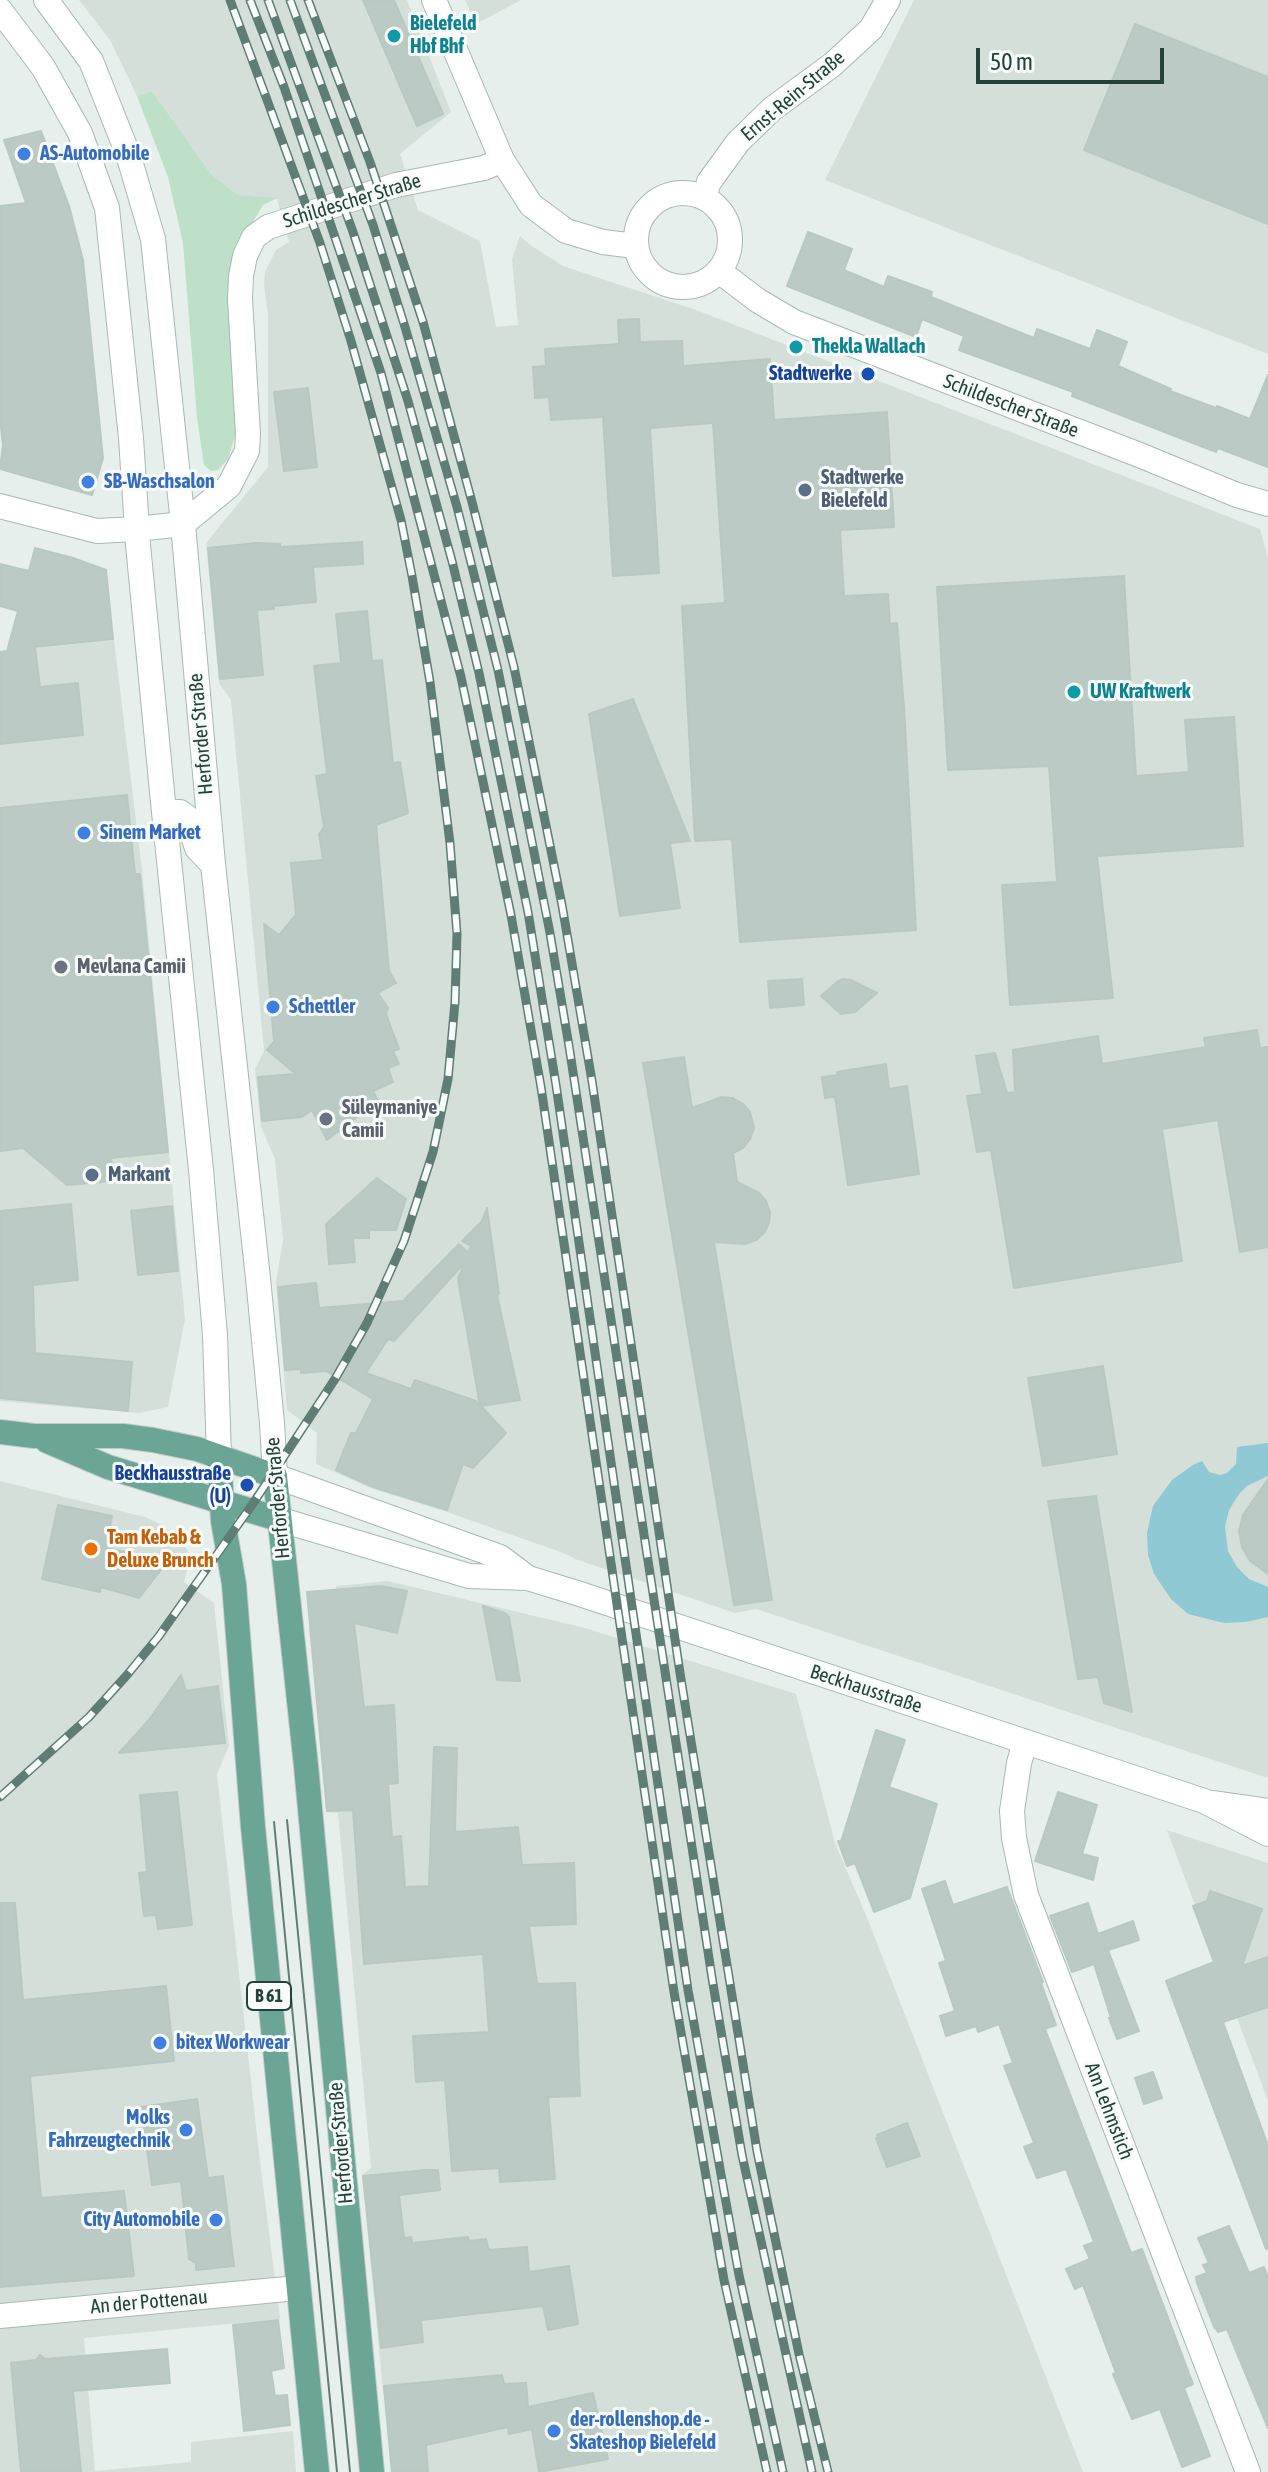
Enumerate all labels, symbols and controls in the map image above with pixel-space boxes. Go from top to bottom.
place label: Bielefeld Hbf Bhf [410,12,477,59]
marker: Bielefeld Hbf Bhf [385,27,403,45]
scale bar [980,32,1168,82]
street label: Ernst-Rein-Straße [736,46,850,146]
text: 50 m [990,48,1033,75]
place label: AS-Automobile [40,142,150,166]
marker: AS-Automobile [15,145,33,163]
street label: Schildescher Straße [280,169,424,233]
place label: Thekla Wallach [812,335,925,359]
marker: Thekla Wallach [787,338,805,356]
place label: Stadtwerke [769,362,852,386]
marker: Stadtwerke [859,365,877,383]
street label: Schildescher Straße [940,369,1082,443]
place label: Stadtwerke Bielefeld [821,466,904,513]
place label: SB-Waschsalon [104,470,215,494]
marker: SB-Waschsalon [79,473,97,491]
marker: Stadtwerke Bielefeld [796,481,814,499]
street label: Herforder Straße [184,672,218,796]
place label: UW Kraftwerk [1090,680,1190,704]
marker: UW Kraftwerk [1065,683,1083,701]
place label: Sinem Market [100,821,201,845]
marker: Sinem Market [75,824,93,842]
place label: Mevlana Camii [77,955,186,979]
marker: Mevlana Camii [52,958,70,976]
place label: Schettler [289,995,355,1019]
marker: Schettler [264,998,282,1016]
place label: Süleymaniye Camii [342,1096,437,1143]
marker: Süleymaniye Camii [317,1110,335,1128]
place label: Markant [108,1163,170,1187]
marker: Markant [83,1166,101,1184]
street label: Herforder Straße [261,1436,295,1560]
place label: Beckhausstraße (U) [115,1462,231,1509]
marker: Beckhausstraße (U) [238,1476,256,1494]
place label: Tam Kebab & Deluxe Brunch [107,1526,214,1573]
marker: Tam Kebab & Deluxe Brunch [82,1540,100,1558]
street label: Beckhausstraße [807,1660,925,1718]
road number: B 61 [247,1982,291,2010]
place label: bitex Workwear [176,2031,289,2055]
marker: bitex Workwear [151,2034,169,2052]
street label: Am Lehmstich [1079,2059,1139,2163]
street label: Herforder Straße [324,2081,358,2205]
place label: Molks Fahrzeugtechnik [48,2106,170,2153]
marker: Molks Fahrzeugtechnik [177,2121,195,2139]
place label: City Automobile [83,2208,200,2232]
marker: City Automobile [207,2211,225,2229]
street label: An der Pottenau [89,2285,209,2319]
place label: der-rollenshop.de - Skateshop Bielefeld [570,2408,716,2455]
marker: der-rollenshop.de - Skateshop Bielefeld [545,2422,563,2440]

